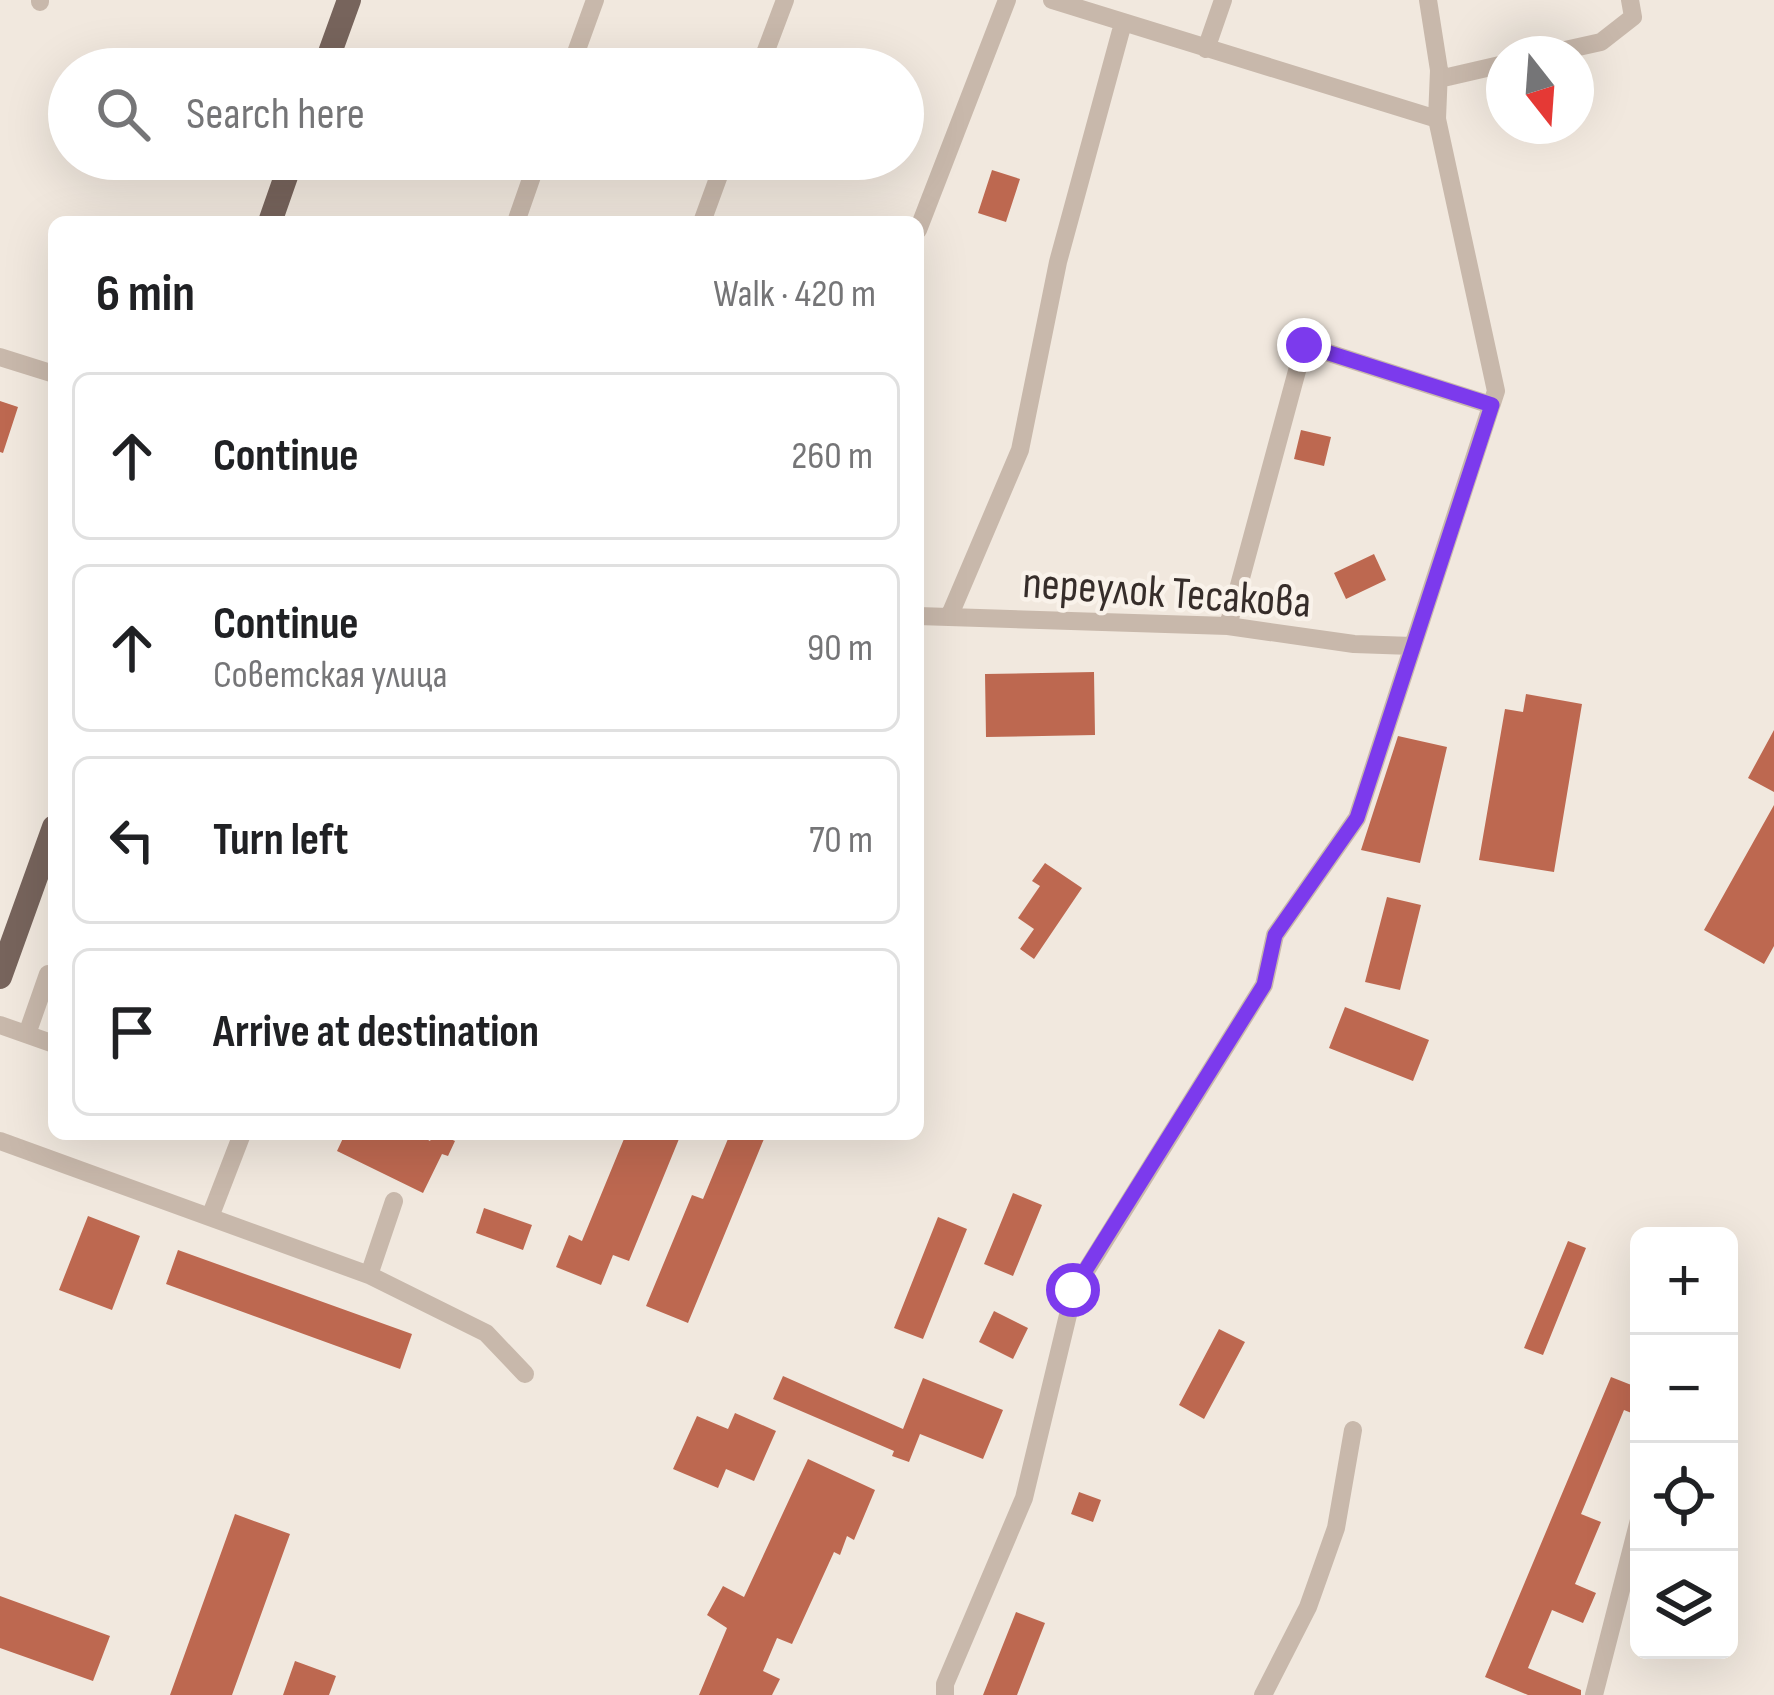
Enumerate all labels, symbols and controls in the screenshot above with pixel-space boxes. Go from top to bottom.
north arrow [1486,36,1594,144]
search box [48,48,924,180]
icon: search [90,81,156,147]
text: Search here [186,87,365,142]
text: 6 min [96,264,195,325]
text: Walk · 420 m [713,271,876,318]
route end [1277,318,1331,372]
icon: ahead [99,423,165,489]
text: Continue [213,429,359,484]
text: 260 m [791,433,873,480]
street label: переулок Тесакова [1021,556,1313,631]
text: Continue [213,597,359,652]
icon: ahead [99,615,165,681]
text: 90 m [807,625,873,672]
text: Советская улица [213,652,447,699]
icon: left [99,807,165,873]
text: Turn left [213,813,348,868]
text: 70 m [809,817,873,864]
icon: arrive [99,999,165,1065]
text: Arrive at destination [213,1005,539,1060]
map controls [1630,1227,1738,1659]
button: + [1630,1227,1738,1335]
route start [1046,1263,1100,1317]
button: − [1630,1335,1738,1443]
button: locate [1630,1443,1738,1551]
button: layers [1630,1551,1738,1659]

